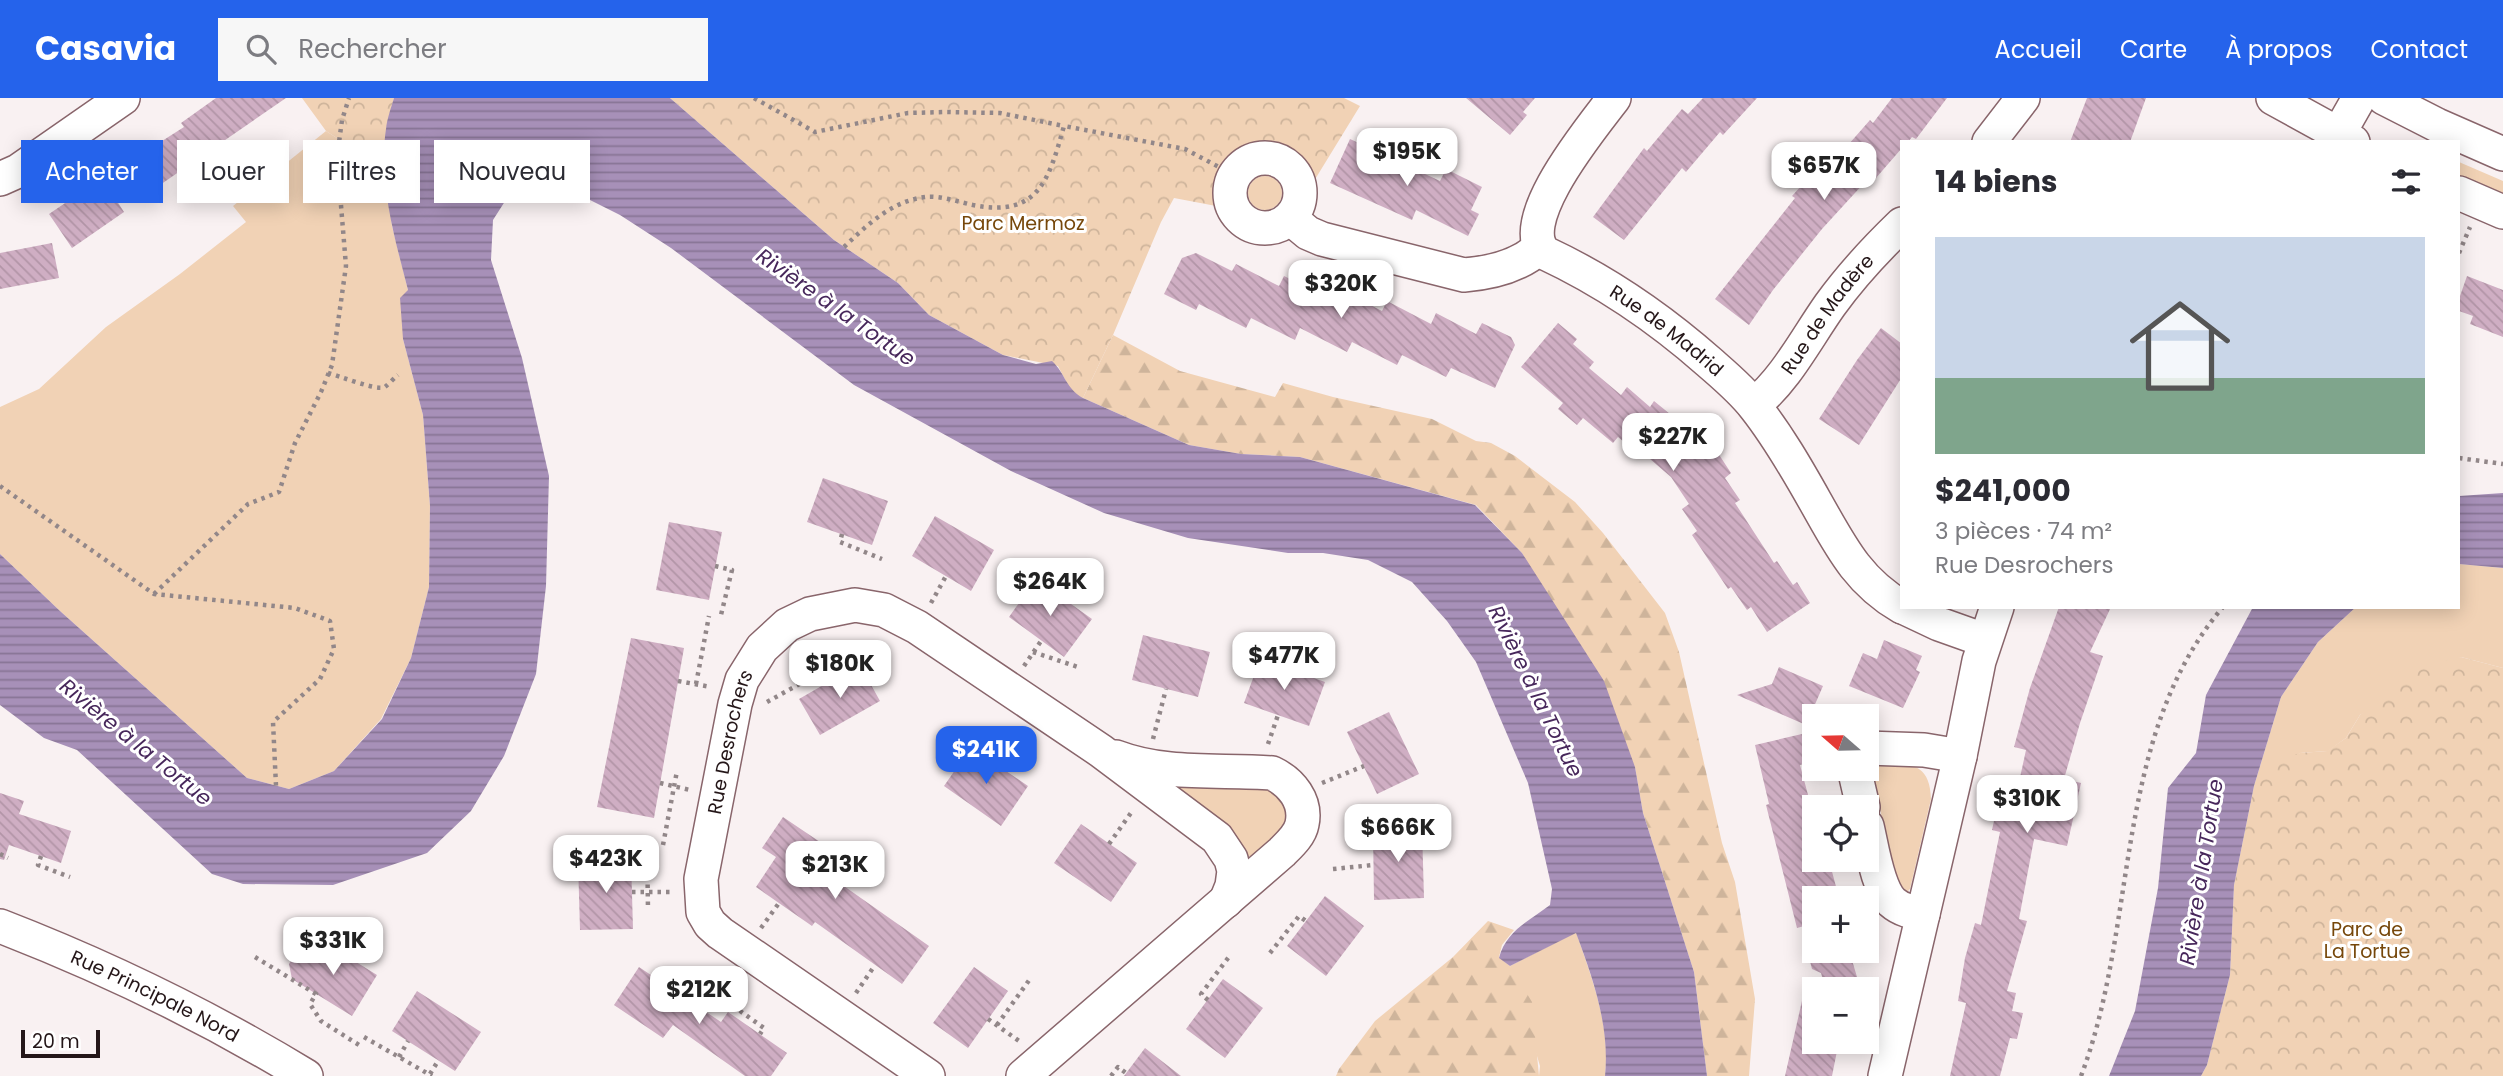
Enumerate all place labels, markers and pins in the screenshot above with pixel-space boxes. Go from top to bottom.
pin: $195K [1358,129,1456,188]
pin: $657K [1775,142,1873,202]
pin: $320K [1292,260,1390,320]
pin: $227K [1624,414,1722,473]
pin: $264K [1001,559,1099,618]
pin: $477K [1235,632,1333,692]
pin: $180K [791,640,889,700]
pin: $241K [937,726,1035,786]
pin: $310K [1978,776,2076,835]
pin: $666K [1349,804,1447,864]
pin: $423K [557,836,655,895]
pin: $213K [786,842,884,901]
pin: $331K [284,918,382,977]
pin: $212K [650,967,748,1026]

